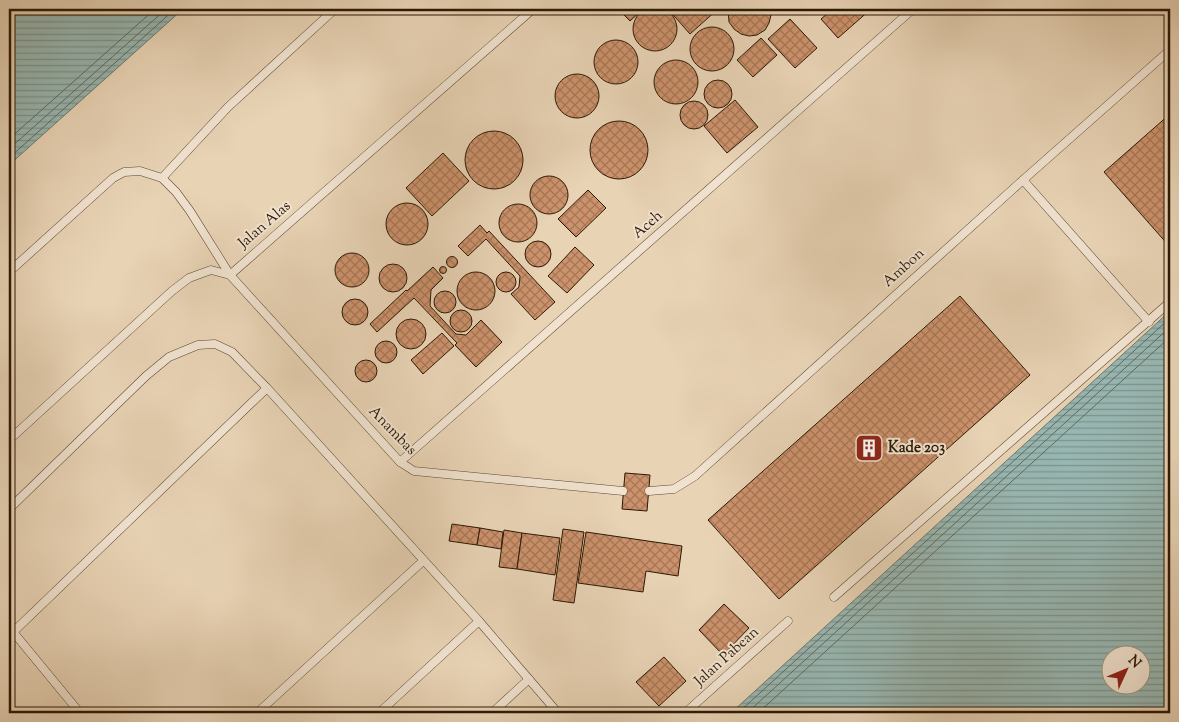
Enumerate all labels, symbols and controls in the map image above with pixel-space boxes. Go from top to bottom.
street label: Jalan Alas [233,196,296,254]
street label: Aceh [628,206,668,244]
street label: Ambon [879,243,930,292]
street label: Anambas [363,402,421,460]
building icon: Kade 203 [854,433,884,463]
place label: Kade 203 [888,438,945,459]
street label: Jalan Pabean [689,622,764,692]
north arrow [1102,644,1152,694]
text: N [1123,651,1145,673]

